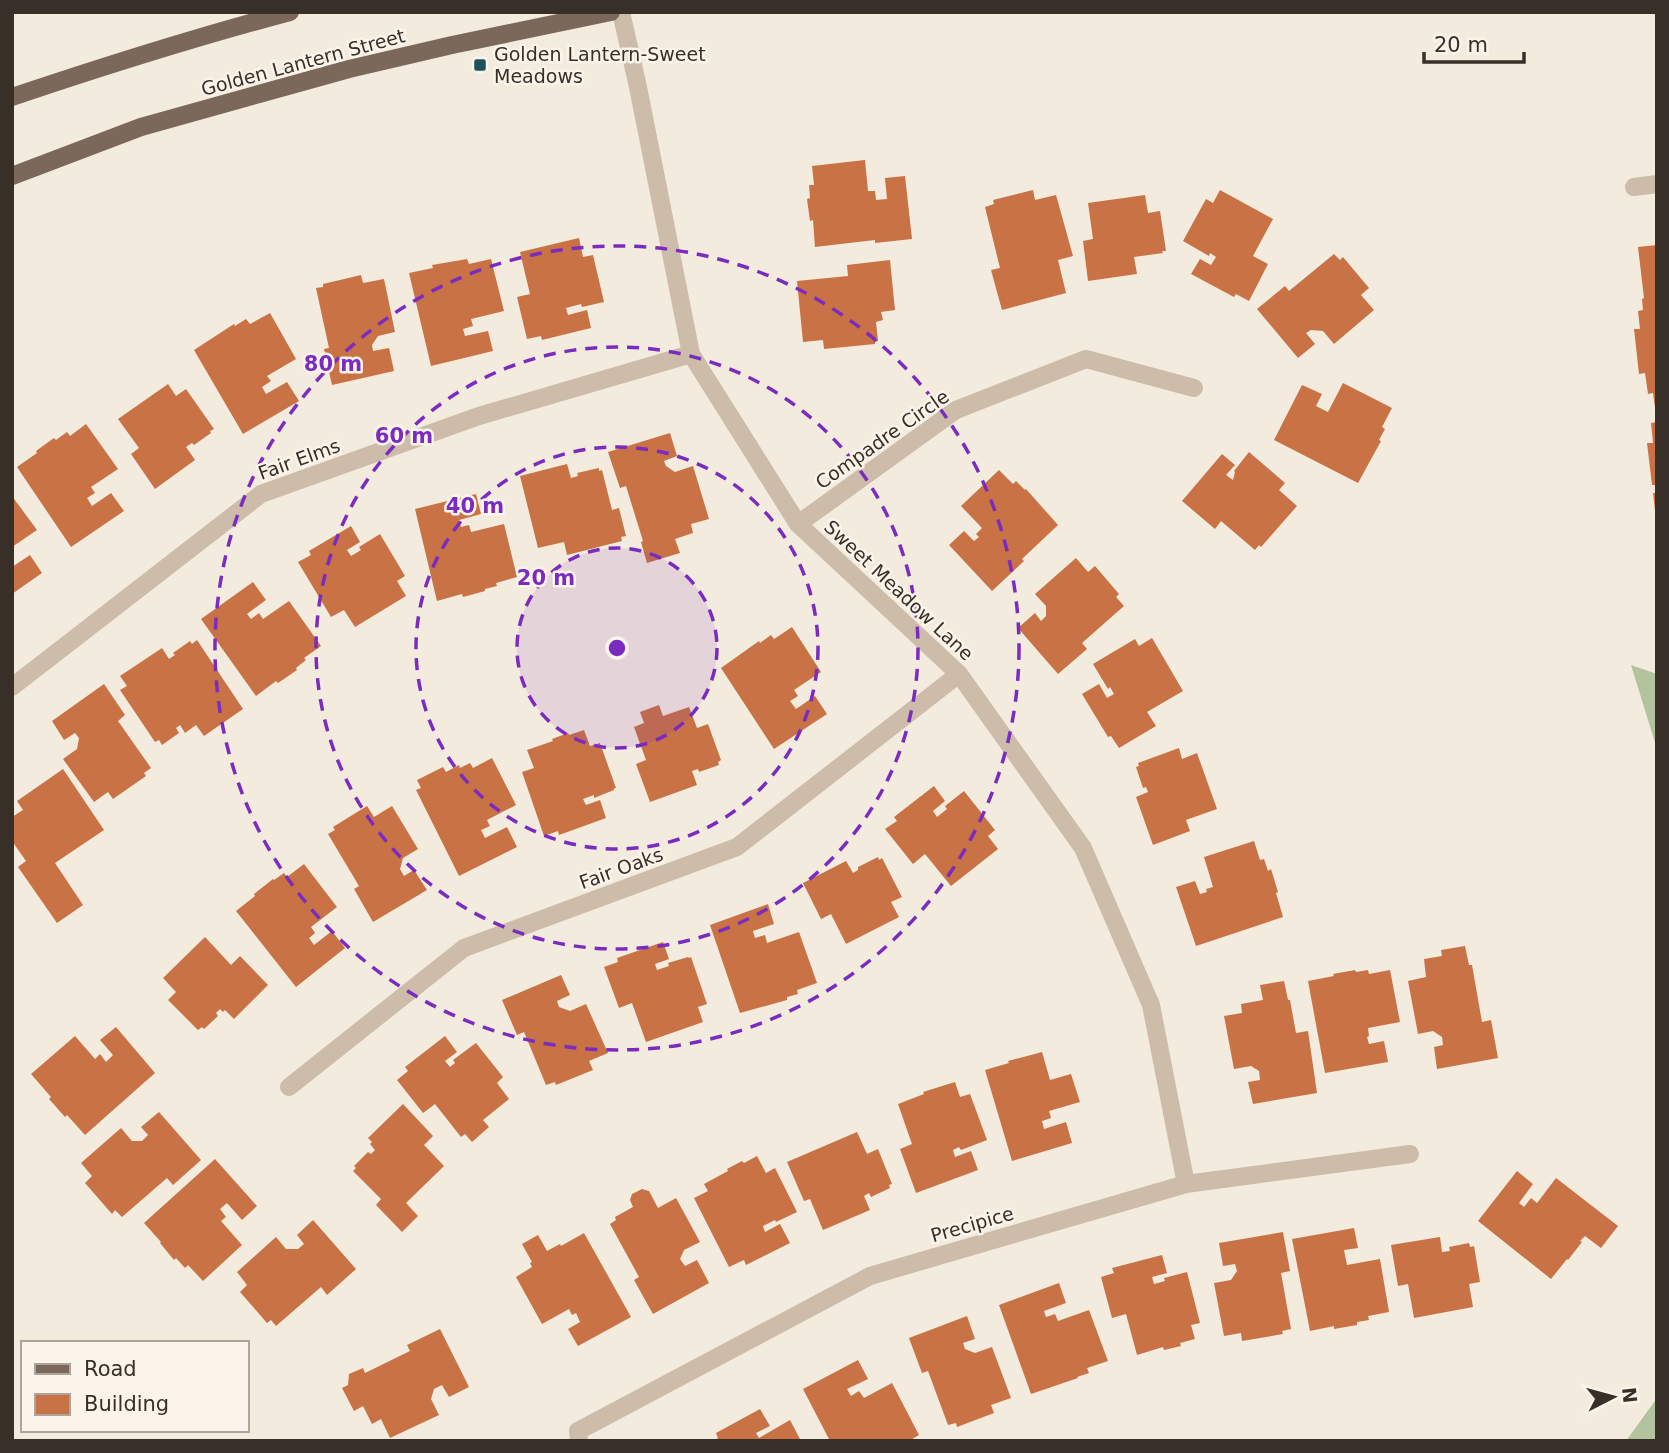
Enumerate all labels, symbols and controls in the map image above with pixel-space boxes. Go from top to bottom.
scale bar [1424,21,1524,65]
street label: Golden Lantern Street [199,24,407,100]
text: 20 m [1434,33,1488,57]
place label: Golden Lantern-Sweet Meadows [494,43,706,87]
marker: Golden Lantern-Sweet Meadows [472,57,488,73]
text: 80 m [304,352,362,376]
street label: Compadre Circle [811,385,953,493]
text: 60 m [375,424,433,448]
street label: Fair Elms [255,434,343,484]
text: 40 m [446,494,504,518]
street label: Sweet Meadow Lane [820,515,978,665]
text: 20 m [517,566,575,590]
centre of rings [605,636,629,660]
street label: Fair Oaks [576,843,666,893]
street label: Precipice [928,1202,1016,1246]
legend [21,1341,248,1432]
text: Road [84,1357,137,1381]
north arrow [1578,1362,1648,1432]
text: N [1618,1386,1642,1404]
text: Building [84,1392,169,1416]

